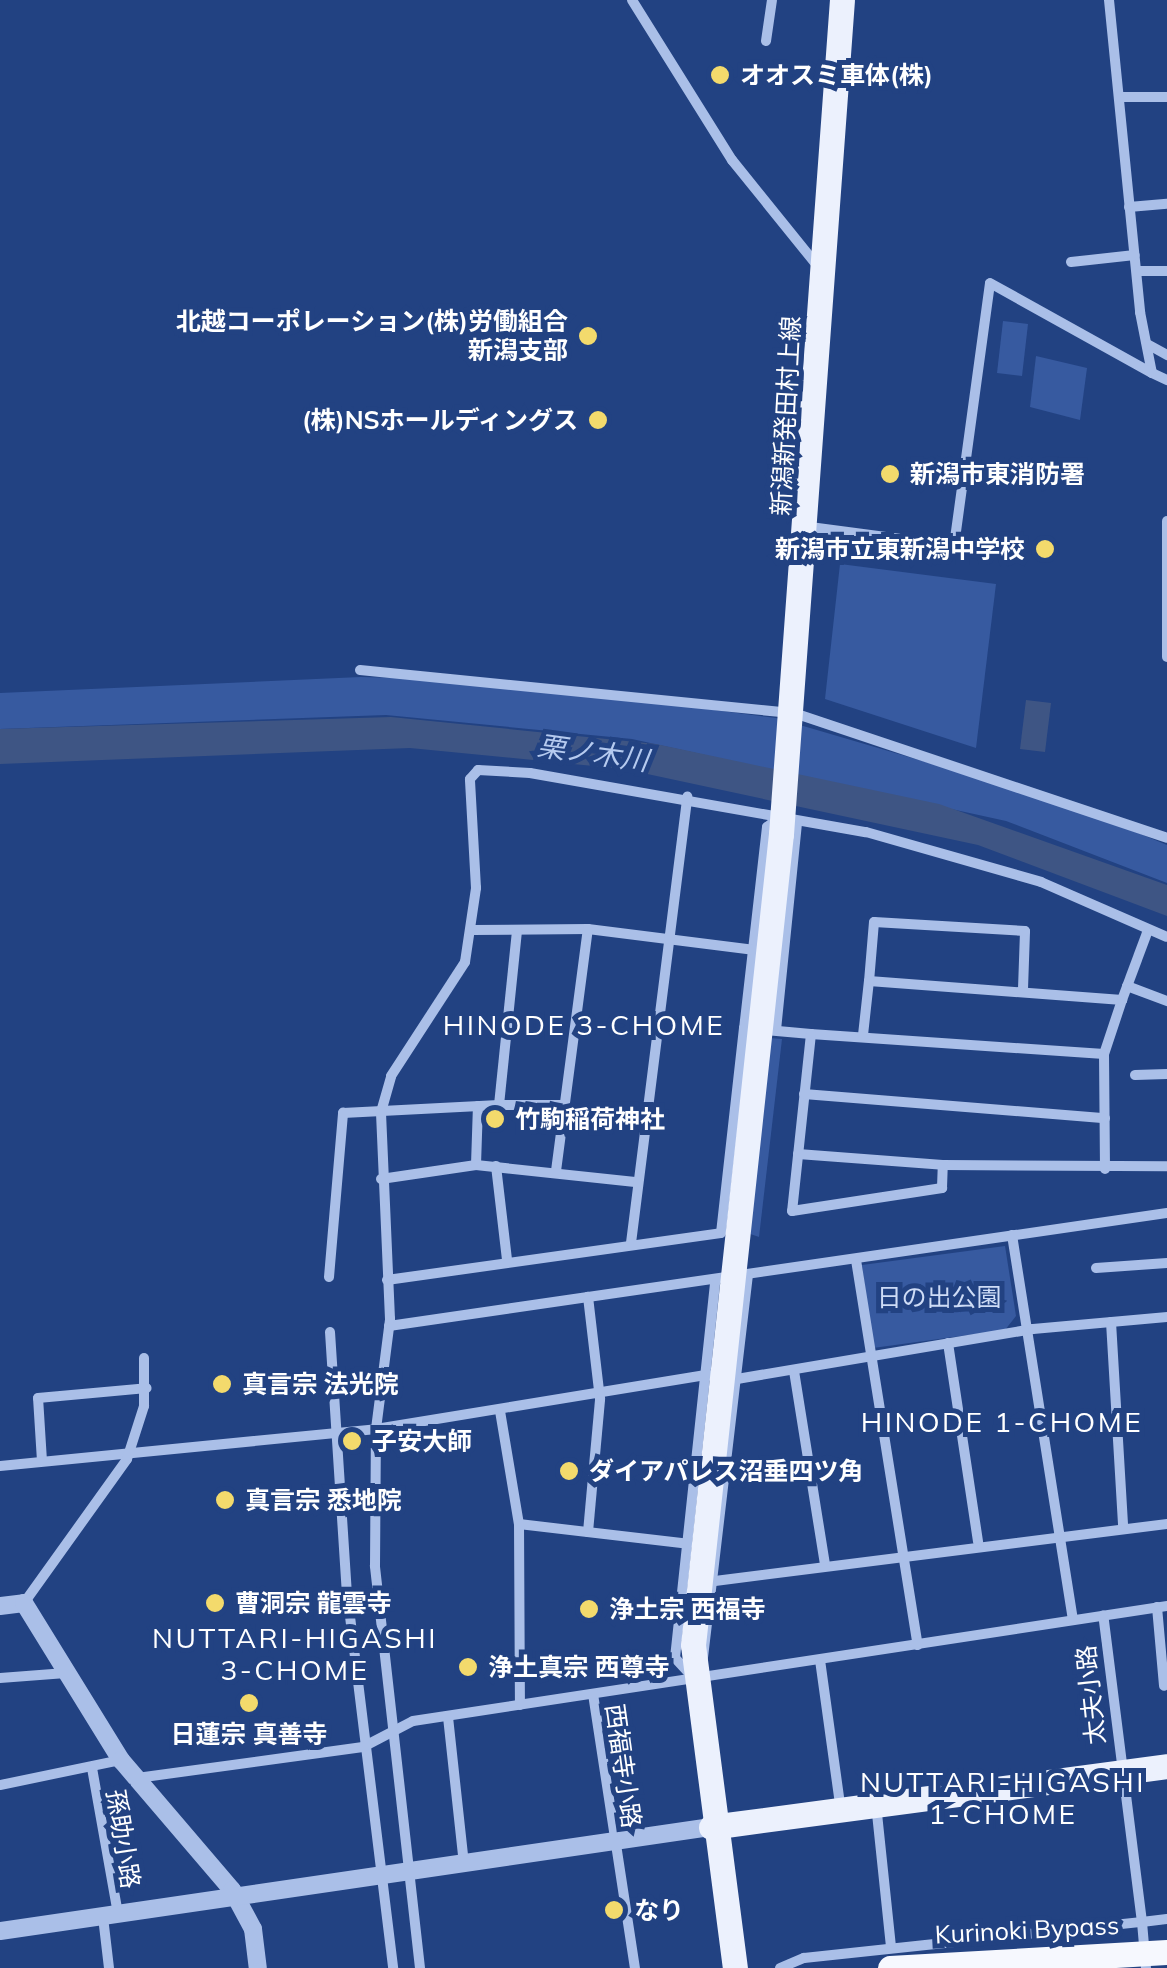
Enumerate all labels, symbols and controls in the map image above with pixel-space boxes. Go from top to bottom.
place label: オオスミ車体(株) [740,60,933,90]
marker: オオスミ車体(株) [709,64,731,86]
place label: 北越コーポレーション(株)労働組合 新潟支部 [175,307,568,366]
street label: 新潟新発田村上線 [766,315,806,517]
marker: 北越コーポレーション(株)労働組合 新潟支部 [577,325,599,347]
place label: (株)NSホールディングス [300,405,578,435]
marker: (株)NSホールディングス [587,409,609,431]
place label: 新潟市東消防署 [910,459,1085,489]
marker: 新潟市東消防署 [879,463,901,485]
place label: 新潟市立東新潟中学校 [775,534,1025,564]
marker: 新潟市立東新潟中学校 [1034,538,1056,560]
water label: 栗ノ木川 [535,729,651,777]
district label: HINODE 3-CHOME [443,1008,725,1042]
place label: 竹駒稲荷神社 [515,1104,665,1134]
marker: 竹駒稲荷神社 [484,1108,506,1130]
park label: 日の出公園 [877,1282,1001,1312]
place label: 真言宗 法光院 [242,1369,399,1399]
marker: 真言宗 法光院 [211,1373,233,1395]
district label: HINODE 1-CHOME [861,1405,1143,1439]
place label: 子安大師 [372,1426,472,1456]
marker: 子安大師 [341,1430,363,1452]
place label: ダイアパレス沼垂四ツ角 [589,1456,864,1486]
marker: ダイアパレス沼垂四ツ角 [558,1460,580,1482]
place label: 真言宗 悉地院 [245,1485,402,1515]
marker: 真言宗 悉地院 [214,1489,236,1511]
place label: 曹洞宗 龍雲寺 [235,1588,392,1618]
marker: 曹洞宗 龍雲寺 [204,1592,226,1614]
place label: 浄土宗 西福寺 [609,1594,766,1624]
marker: 浄土宗 西福寺 [578,1598,600,1620]
district label: NUTTARI-HIGASHI 3-CHOME [152,1621,438,1687]
street label: 太夫小路 [1071,1644,1111,1746]
place label: 浄土真宗 西尊寺 [488,1652,670,1682]
marker: 浄土真宗 西尊寺 [457,1656,479,1678]
marker: 日蓮宗 真善寺 [238,1692,260,1714]
street label: 西福寺小路 [599,1702,647,1830]
place label: 日蓮宗 真善寺 [171,1719,327,1749]
district label: NUTTARI-HIGASHI 1-CHOME [860,1765,1146,1831]
street label: 孫助小路 [100,1787,146,1891]
place label: なり [634,1895,684,1925]
marker: なり [603,1899,625,1921]
street label: Kurinoki Bypass [934,1910,1120,1950]

